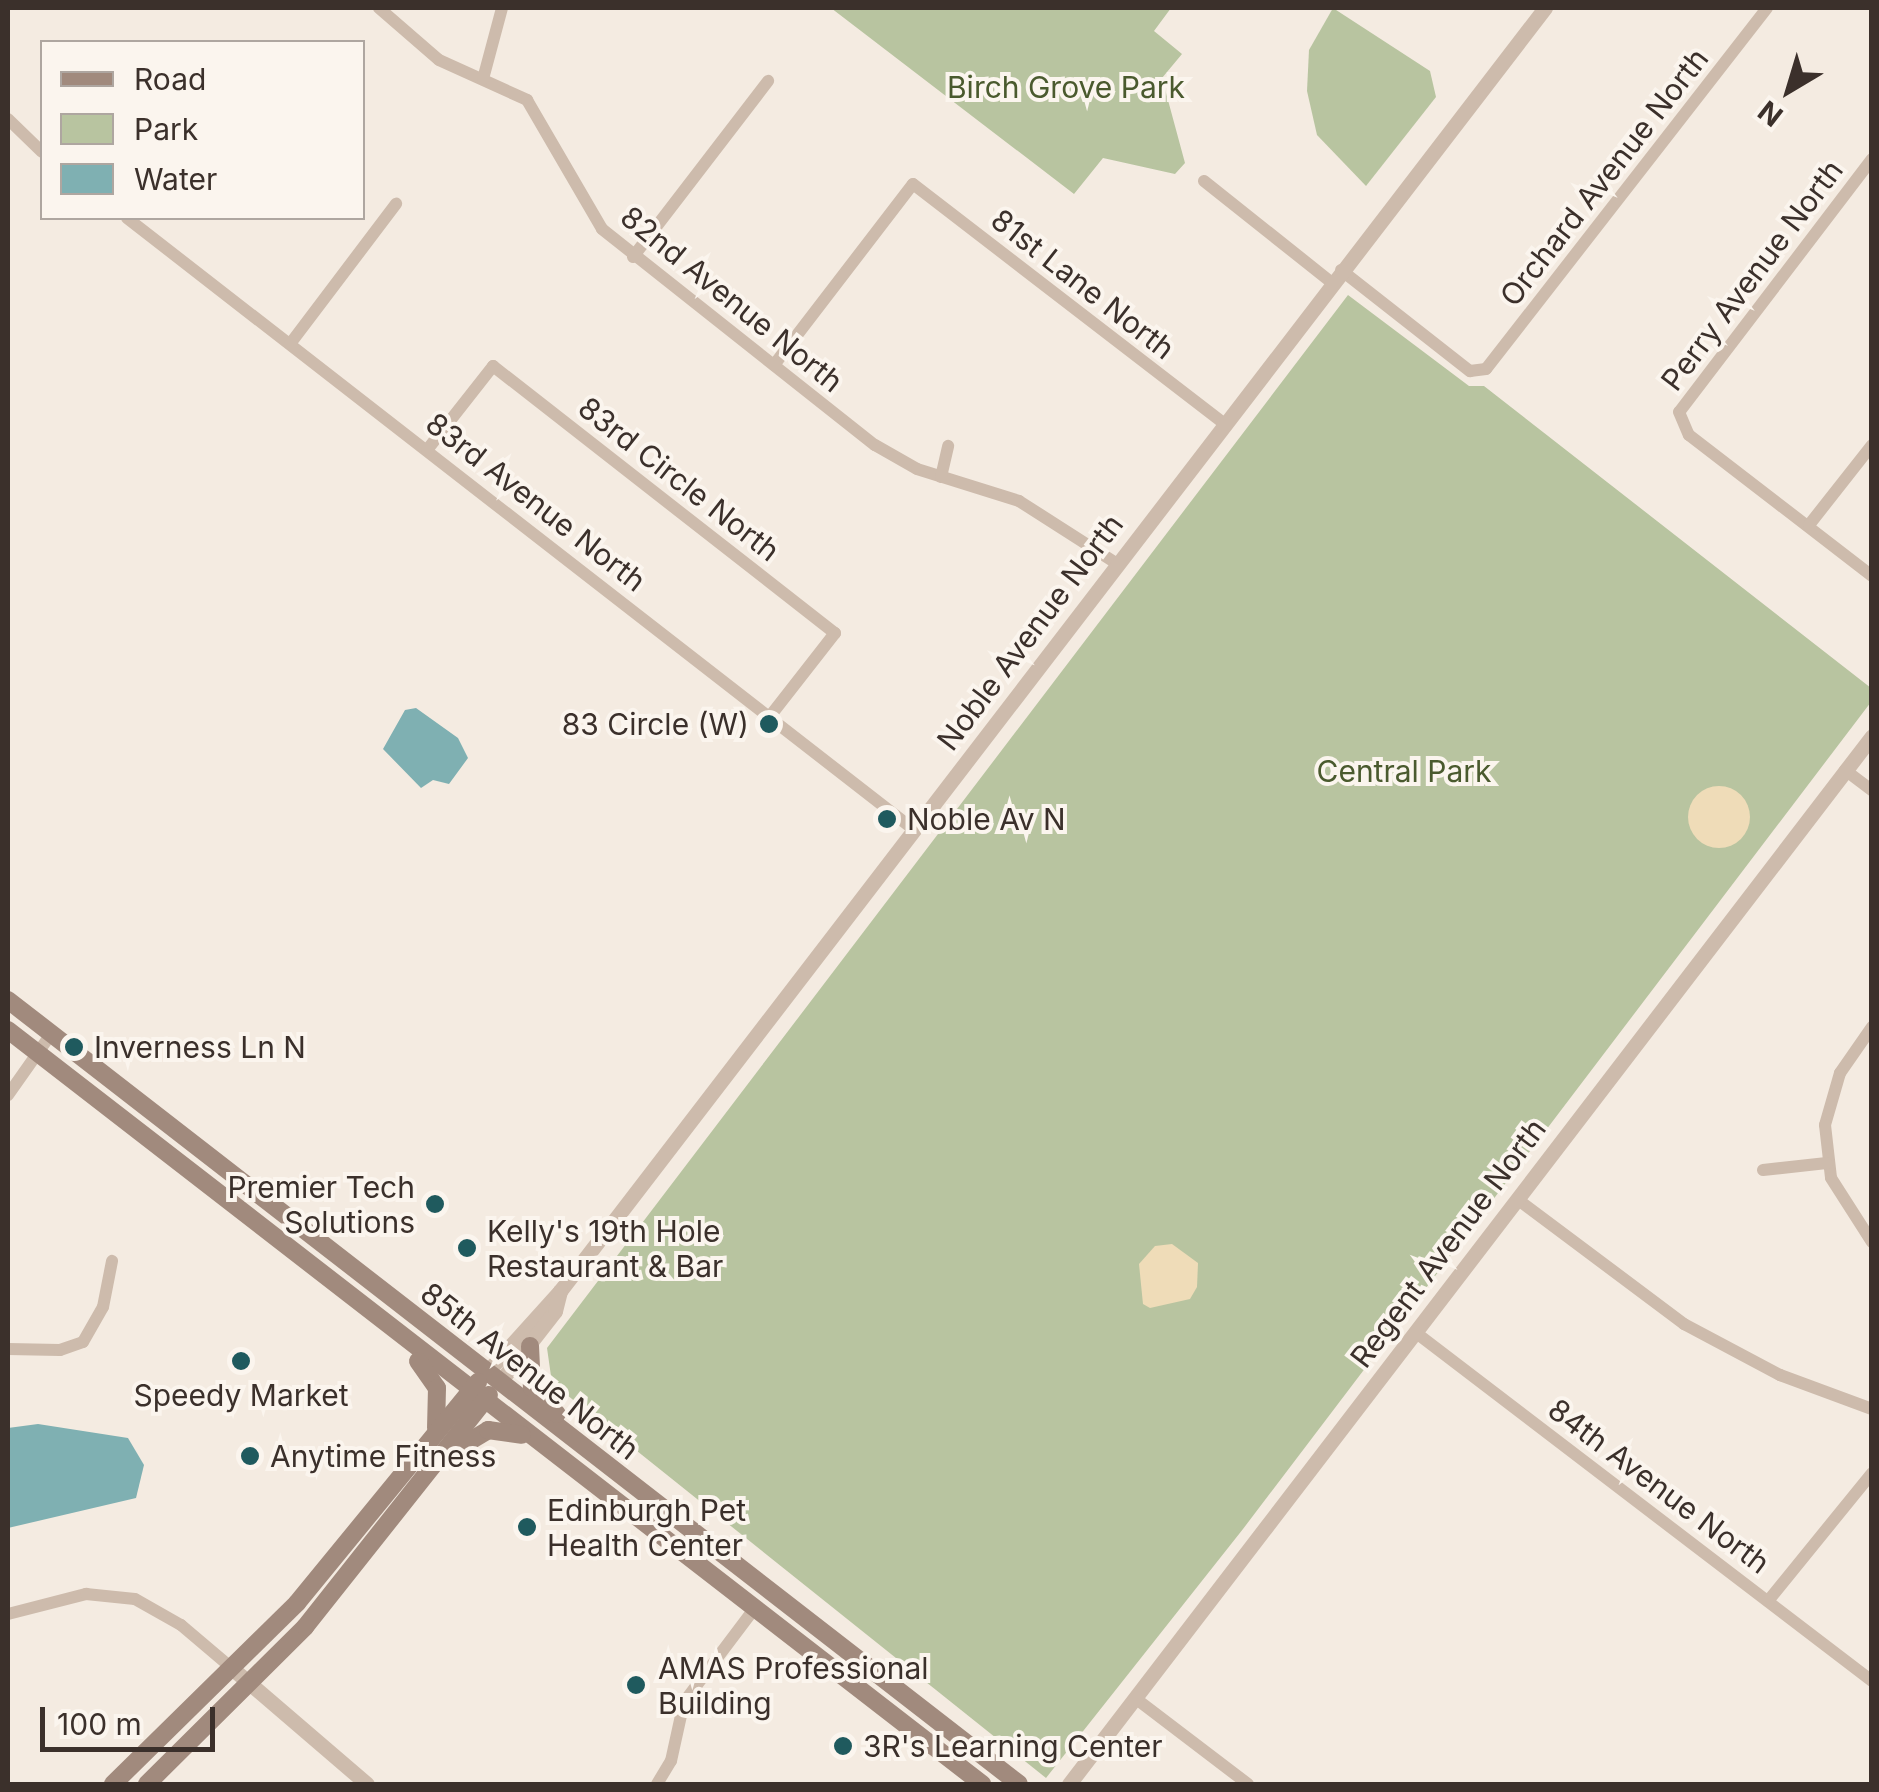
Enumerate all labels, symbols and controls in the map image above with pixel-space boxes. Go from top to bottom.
legend [40,40,365,220]
north arrow [1739,40,1839,140]
street label: Orchard Avenue North [1492,41,1716,313]
text: Road [134,61,206,97]
park label: Birch Grove Park [947,69,1185,105]
text: N [1752,94,1789,134]
text: Park [134,111,198,147]
street label: Perry Avenue North [1654,153,1850,397]
text: Water [134,161,217,197]
street label: 82nd Avenue North [614,198,850,400]
street label: 81st Lane North [984,201,1182,367]
street label: 83rd Circle North [571,389,787,569]
street label: 83rd Avenue North [419,405,653,599]
street label: Noble Avenue North [930,507,1130,757]
place label: 83 Circle (W) [562,706,749,742]
marker: 83 Circle (W) [758,713,780,735]
park label: Central Park [1316,753,1492,789]
place label: Noble Av N [907,801,1066,837]
marker: Noble Av N [876,808,898,830]
place label: Inverness Ln N [94,1029,306,1065]
marker: Inverness Ln N [63,1036,85,1058]
street label: Regent Avenue North [1343,1112,1553,1374]
place label: Premier Tech Solutions [227,1169,415,1240]
marker: Premier Tech Solutions [424,1193,446,1215]
place label: Kelly's 19th Hole Restaurant & Bar [487,1213,723,1284]
marker: Kelly's 19th Hole Restaurant & Bar [456,1237,478,1259]
street label: 85th Avenue North [414,1275,646,1467]
marker: Speedy Market [230,1350,252,1372]
place label: Speedy Market [133,1377,349,1413]
street label: 84th Avenue North [1541,1391,1777,1581]
place label: Anytime Fitness [270,1438,496,1474]
marker: Anytime Fitness [239,1445,261,1467]
place label: Edinburgh Pet Health Center [547,1492,746,1562]
marker: Edinburgh Pet Health Center [516,1516,538,1538]
place label: AMAS Professional Building [658,1650,929,1720]
marker: AMAS Professional Building [623,1672,649,1698]
scale bar [45,1687,220,1749]
text: 100 m [57,1706,142,1742]
place label: 3R's Learning Center [863,1728,1162,1764]
marker: 3R's Learning Center [832,1735,854,1757]

